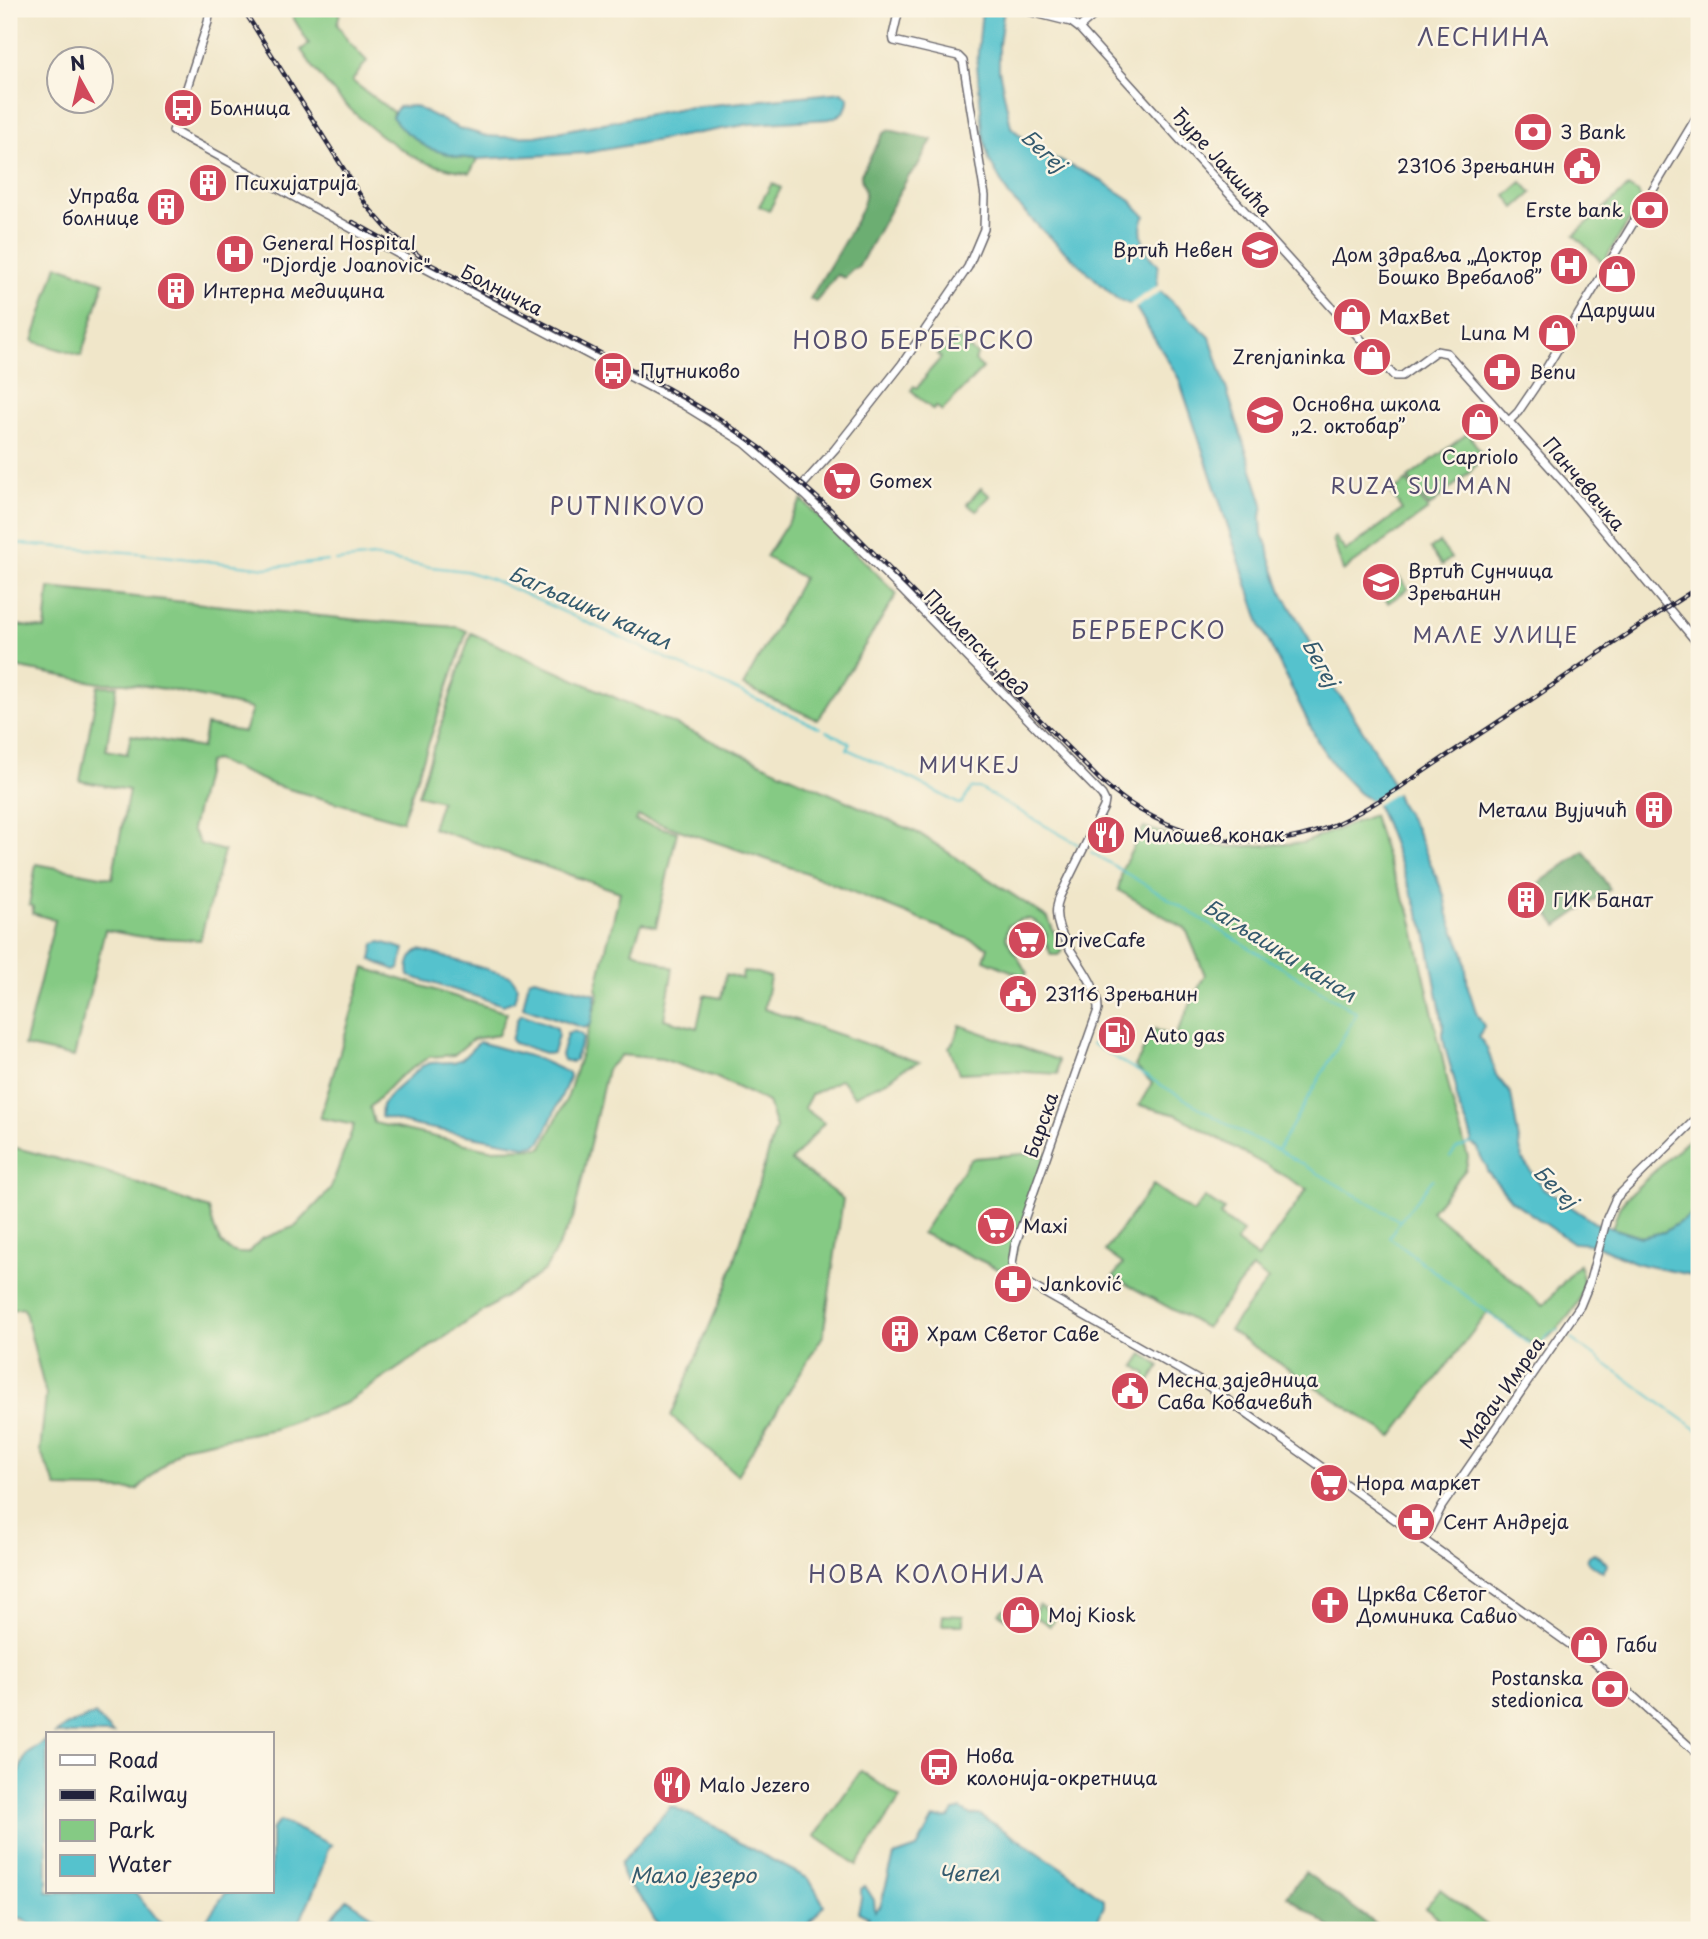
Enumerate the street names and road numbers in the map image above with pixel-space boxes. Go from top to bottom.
street label: Ђуре Јакшића [1166,101,1279,222]
street label: Болничка [457,257,548,322]
street label: Панчевачка [1537,430,1632,536]
street label: Прилепски ред [918,582,1035,702]
street label: Барска [1016,1088,1064,1161]
street label: Мадач Имреа [1452,1330,1550,1454]

